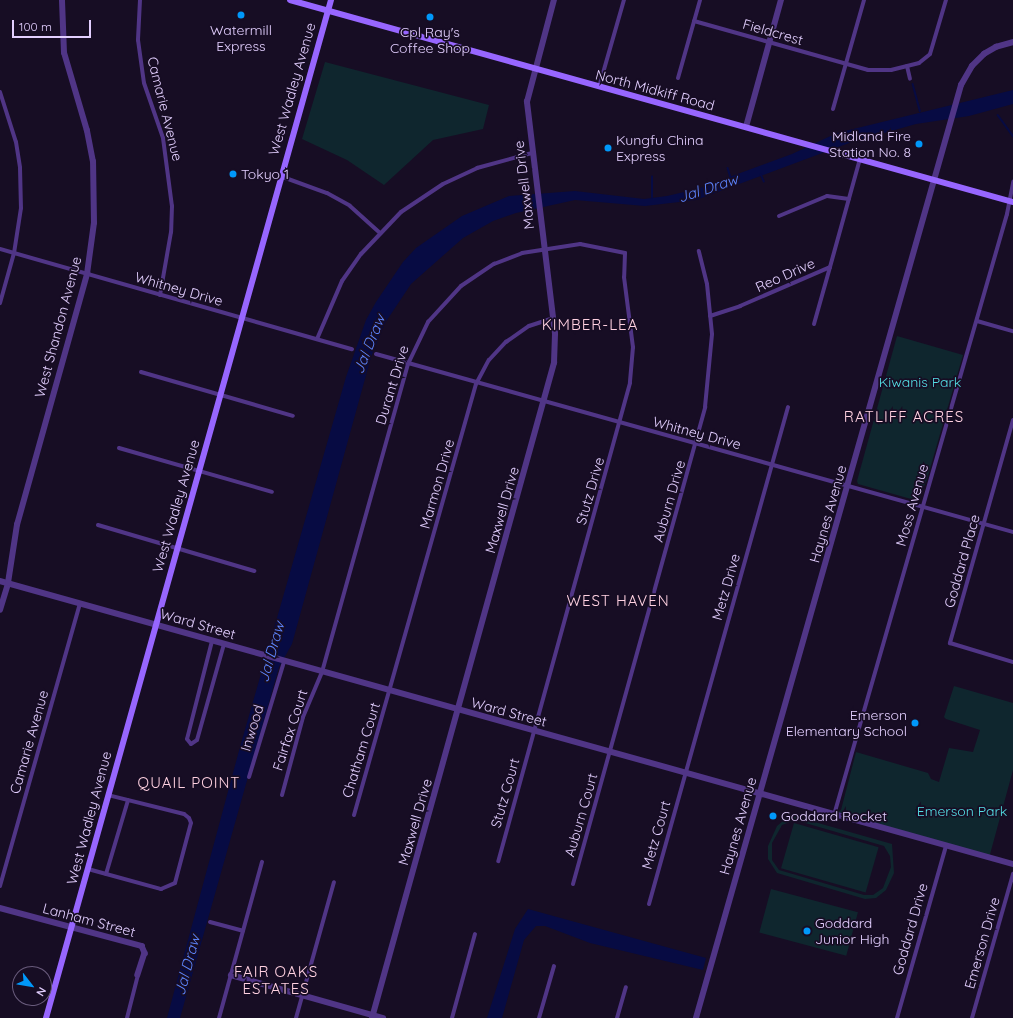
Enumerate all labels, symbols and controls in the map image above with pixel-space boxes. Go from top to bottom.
marker: Watermill Express [236,10,246,20]
scale bar [14,12,93,38]
marker: Cpl Ray's Coffee Shop [425,12,435,22]
street label: Fieldcrest [741,15,805,49]
text: 100 m [19,19,52,34]
street label: West Wadley Avenue [265,21,319,157]
place label: Watermill Express [210,22,272,54]
place label: Cpl Ray's Coffee Shop [390,24,470,56]
street label: Camarie Avenue [144,55,186,163]
street label: North Midkiff Road [594,66,716,114]
place label: Midland Fire Station No. 8 [829,128,911,160]
place label: Kungfu China Express [616,132,704,164]
marker: Midland Fire Station No. 8 [914,139,924,149]
street label: Maxwell Drive [510,140,538,230]
marker: Kungfu China Express [603,143,613,153]
place label: Tokyo 1 [241,166,289,182]
marker: Tokyo 1 [228,169,238,179]
water label: Jal Draw [676,170,740,206]
street label: Reo Drive [753,254,817,296]
street label: West Shandon Avenue [31,255,85,399]
street label: Whitney Drive [133,268,225,310]
water label: Jal Draw [349,312,389,376]
district label: KIMBER-LEA [542,316,638,334]
street label: Durant Drive [372,343,412,427]
park label: Kiwanis Park [879,374,961,390]
district label: RATLIFF ACRES [844,408,964,426]
street label: Whitney Drive [651,413,743,453]
street label: Marmon Drive [416,437,458,531]
street label: West Wadley Avenue [149,438,203,574]
street label: Stutz Drive [572,455,608,527]
street label: Auburn Drive [649,458,689,544]
street label: Moss Avenue [892,462,932,548]
street label: Haynes Avenue [806,463,850,565]
street label: Maxwell Drive [482,465,522,555]
street label: Goddard Place [941,512,983,610]
street label: Metz Drive [708,552,744,622]
district label: WEST HAVEN [566,592,670,610]
street label: Ward Street [158,605,238,643]
water label: Jal Draw [254,620,288,684]
street label: Fairfax Court [269,687,311,773]
street label: Camarie Avenue [6,688,52,796]
street label: Ward Street [469,694,549,730]
street label: Chatham Court [338,700,384,800]
street label: Inwood [237,703,267,753]
place label: Emerson Elementary School [786,707,907,740]
marker: Emerson Elementary School [910,718,920,728]
street label: West Wadley Avenue [63,750,115,886]
street label: Stutz Court [487,756,523,830]
street label: Auburn Court [561,771,601,859]
district label: QUAIL POINT [138,774,240,792]
street label: Haynes Avenue [716,775,760,877]
street label: Maxwell Drive [395,777,435,867]
street label: Metz Court [638,799,674,871]
park label: Emerson Park [917,803,1007,819]
place label: Goddard Rocket [781,808,887,824]
marker: Goddard Rocket [768,811,778,821]
street label: Goddard Drive [889,881,931,977]
street label: Emerson Drive [961,895,1003,991]
street label: Lanham Street [41,900,137,940]
place label: Goddard Junior High [815,915,889,948]
marker: Goddard Junior High [802,926,812,936]
water label: Jal Draw [170,933,204,997]
district label: FAIR OAKS ESTATES [234,962,318,997]
north arrow [12,966,52,1006]
text: N [33,985,50,999]

